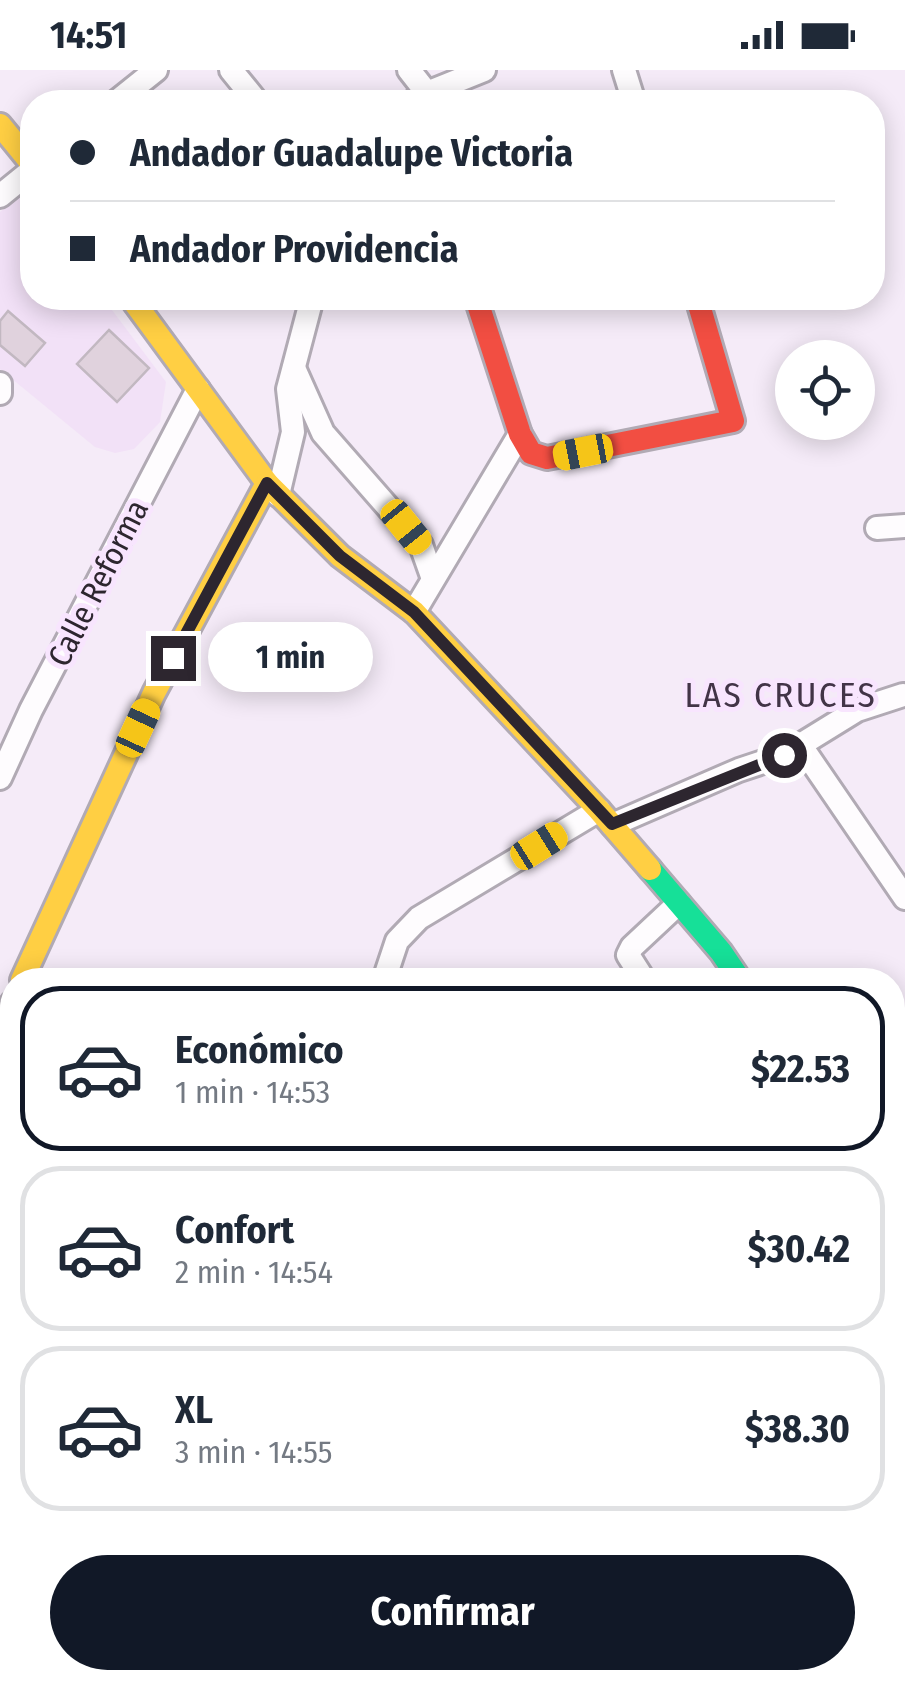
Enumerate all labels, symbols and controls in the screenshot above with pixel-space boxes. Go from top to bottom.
text: 14:51 [50,12,127,58]
text: Andador Guadalupe Victoria [130,130,573,176]
text: Andador Providencia [130,226,459,272]
map controls [775,340,875,440]
button: locate [775,340,875,440]
car [551,432,615,472]
street label: Calle Reforma [40,493,156,673]
car [375,494,437,560]
callout: 1 min [208,623,373,693]
route end [151,636,196,681]
text: 1 min [256,638,325,676]
district label: LAS CRUCES [685,674,877,716]
car [112,694,164,762]
route start [762,733,807,778]
car [506,817,572,875]
icon: car [55,1024,145,1114]
text: Económico [175,1027,344,1073]
text: $22.53 [751,1046,850,1092]
text: 1 min · 14:53 [175,1073,330,1111]
icon: car [55,1204,145,1294]
text: Confort [175,1207,294,1253]
text: $30.42 [748,1226,850,1272]
text: 2 min · 14:54 [175,1253,333,1291]
icon: car [55,1384,145,1474]
text: XL [175,1387,213,1433]
text: $38.30 [745,1406,850,1452]
text: 3 min · 14:55 [175,1433,332,1471]
button: Confirmar [50,1555,855,1670]

